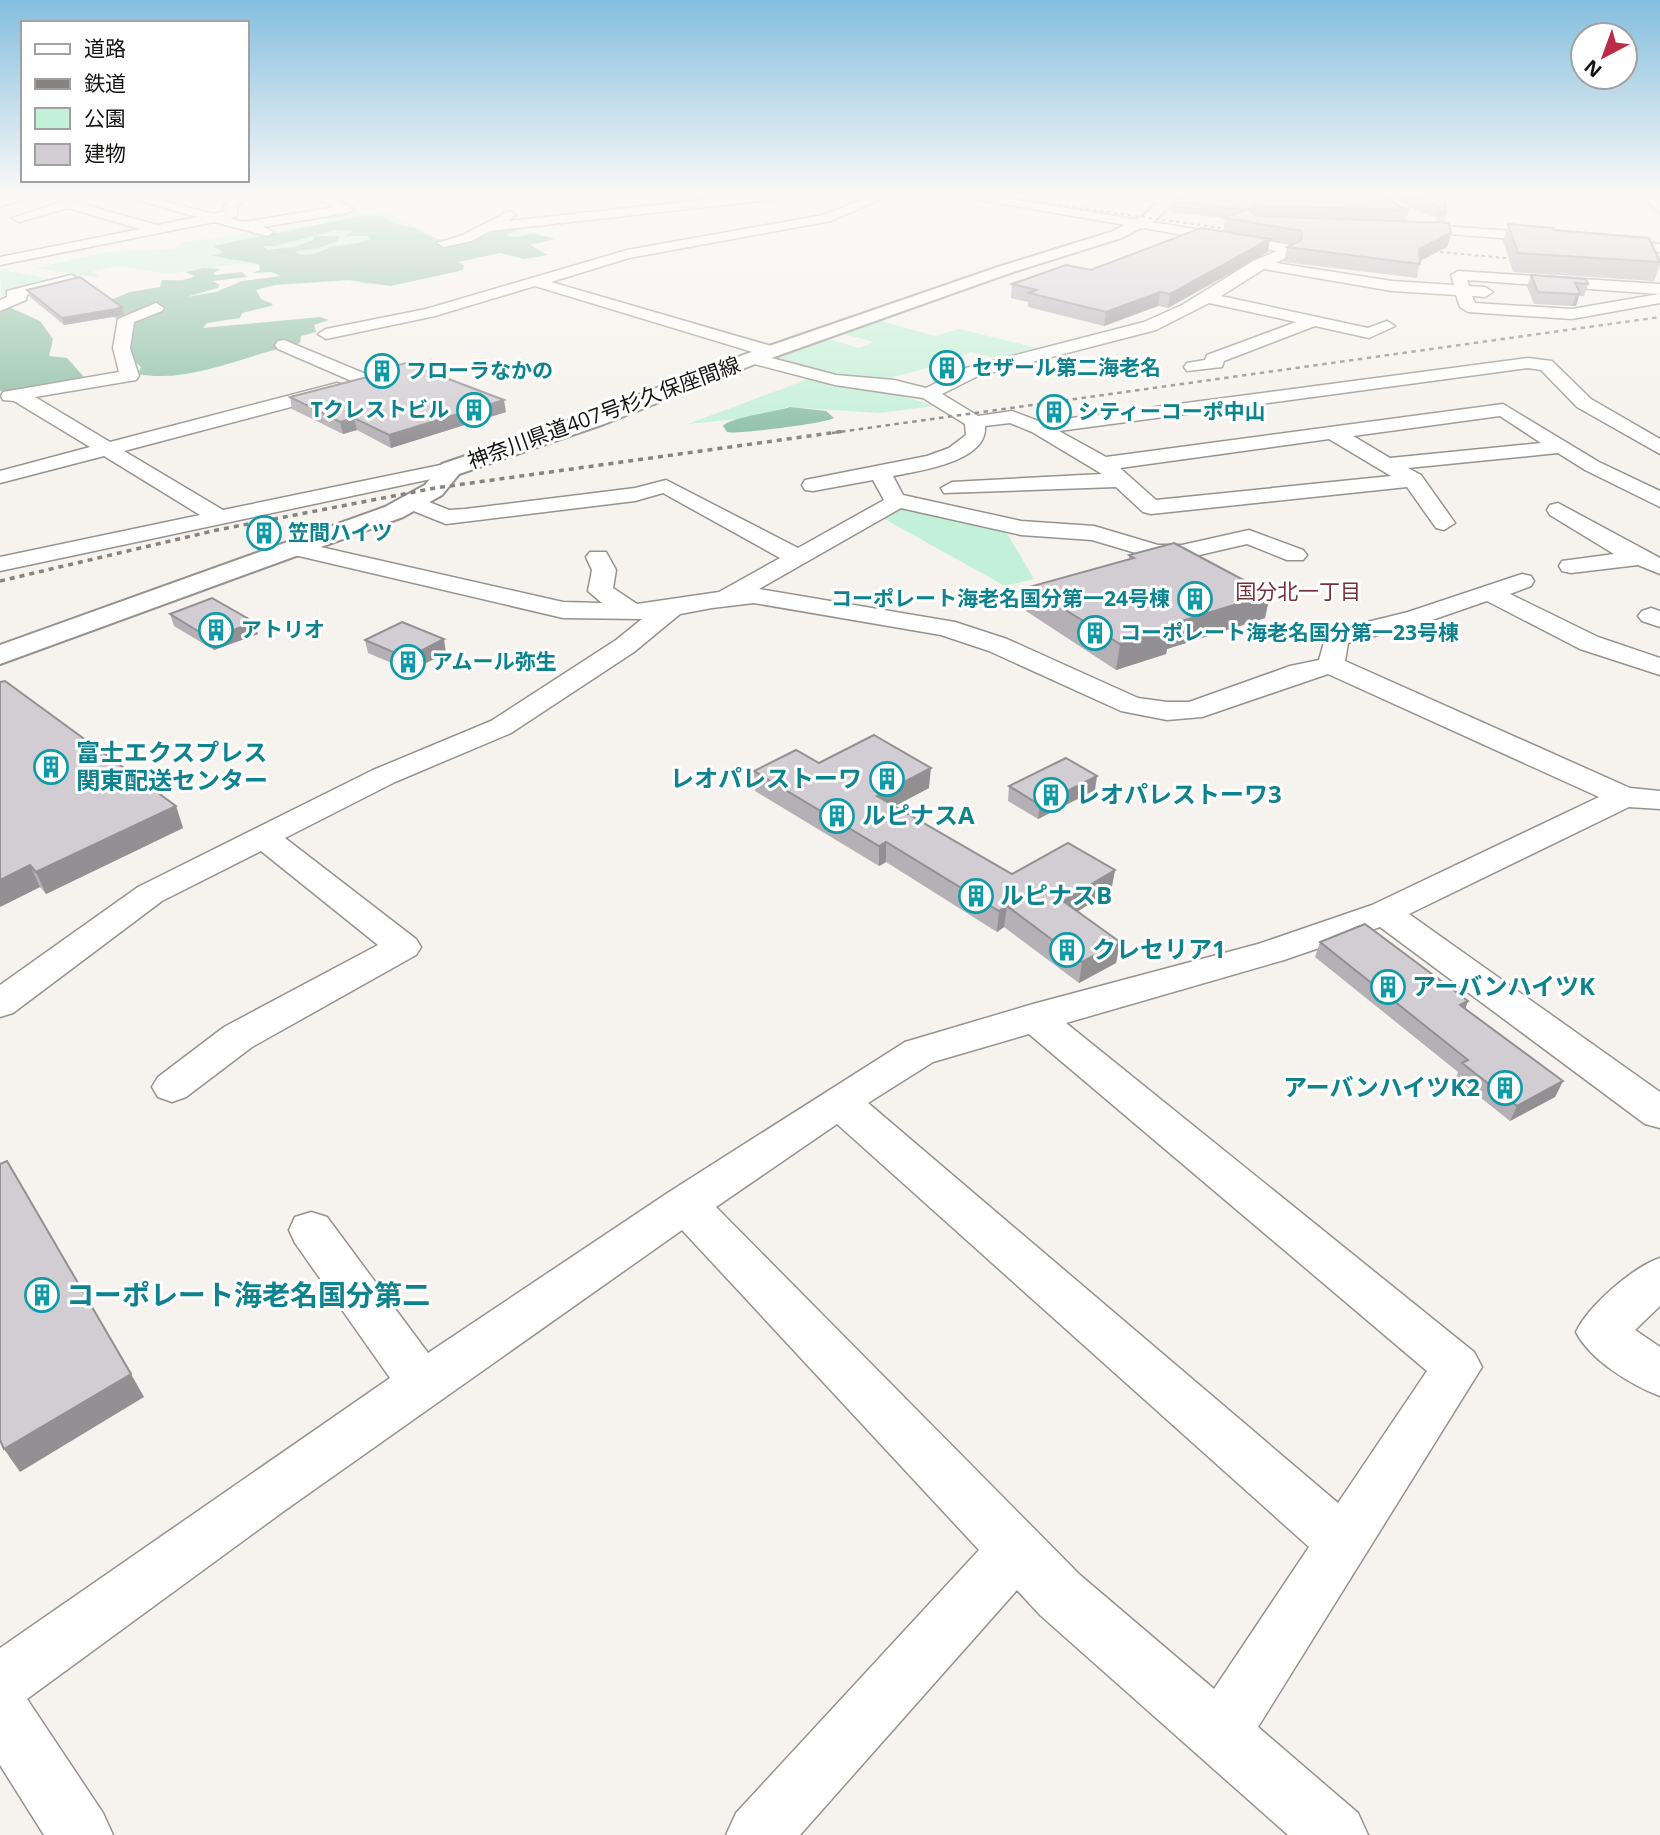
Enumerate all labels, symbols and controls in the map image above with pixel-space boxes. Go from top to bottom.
legend [21,21,248,182]
north arrow [1569,21,1639,91]
text: 道路 [84,34,126,62]
text: N [1578,54,1607,84]
text: 鉄道 [84,69,126,97]
text: 公園 [84,104,126,132]
text: 建物 [84,139,126,167]
building icon: セザール第二海老名 [928,349,966,387]
street label: 神奈川県道407号杉久保座間線 [464,350,744,474]
building icon: フローラなかの [363,352,401,390]
place label: セザール第二海老名 [972,353,1161,381]
place label: フローラなかの [406,356,553,384]
building icon: Tクレストビル [455,391,493,429]
building icon: シティーコーポ中山 [1035,393,1073,431]
place label: Tクレストビル [311,395,449,423]
place label: シティーコーポ中山 [1078,397,1266,425]
building icon: 笠間ハイツ [245,514,283,552]
place label: 笠間ハイツ [288,518,393,546]
district label: 国分北一丁目 [1235,577,1361,605]
building icon: コーポレート海老名国分第一24号棟 [1176,580,1214,618]
place label: コーポレート海老名国分第一24号棟 [831,584,1170,612]
building icon: アトリオ [197,611,235,649]
building icon: コーポレート海老名国分第一23号棟 [1076,614,1114,652]
place label: アトリオ [241,615,325,643]
place label: コーポレート海老名国分第一23号棟 [1120,618,1459,646]
building icon: アムール弥生 [389,643,427,681]
place label: アムール弥生 [432,647,557,675]
place label: 富士エクスプレス 関東配送センター [76,735,268,796]
building icon: 富士エクスプレス 関東配送センター [32,748,70,786]
building icon: レオパレストーワ [868,760,906,798]
place label: レオパレストーワ [670,761,862,794]
building icon: レオパレストーワ3 [1032,776,1070,814]
place label: レオパレストーワ3 [1076,777,1282,810]
building icon: ルピナスA [818,797,856,835]
place label: ルピナスA [862,798,975,831]
building icon: ルピナスB [957,877,995,915]
place label: ルピナスB [1000,878,1112,911]
building icon: クレセリア1 [1048,931,1086,969]
place label: クレセリア1 [1092,932,1226,965]
building icon: アーバンハイツK [1369,968,1407,1006]
place label: アーバンハイツK [1412,969,1595,1002]
building icon: アーバンハイツK2 [1486,1069,1524,1107]
place label: アーバンハイツK2 [1283,1070,1480,1103]
place label: コーポレート海老名国分第二 [66,1275,430,1313]
building icon: コーポレート海老名国分第二 [23,1276,61,1314]

